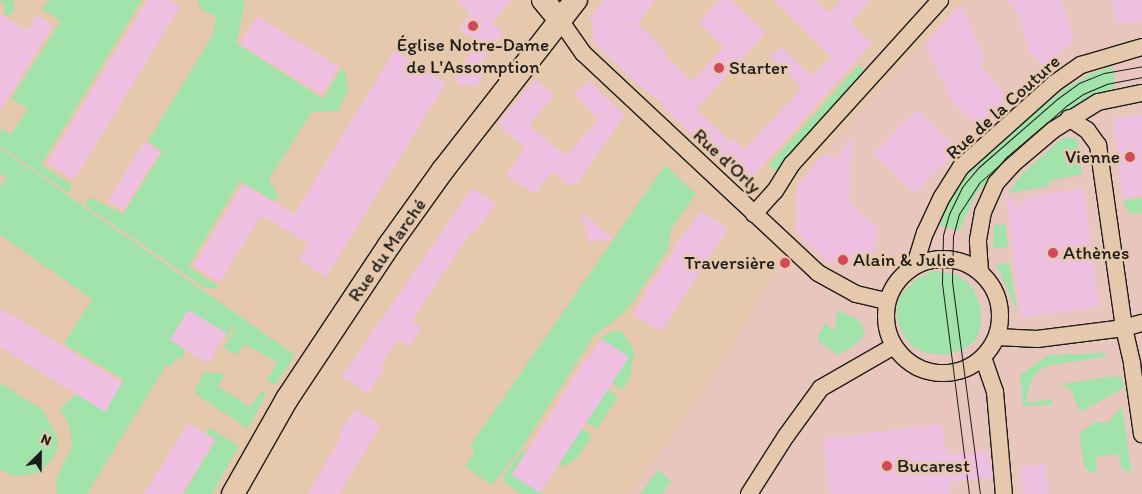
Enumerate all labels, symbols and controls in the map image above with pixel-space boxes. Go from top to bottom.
marker: Église Notre-Dame de L'Assomption [467,20,479,32]
place label: Église Notre-Dame de L'Assomption [397,34,549,78]
street label: Rue de la Couture [942,50,1064,164]
place label: Starter [729,57,788,79]
marker: Starter [713,62,725,74]
street label: Rue d'Orly [688,124,766,198]
place label: Vienne [1065,146,1120,168]
marker: Vienne [1124,151,1136,163]
street label: Rue du Marché [343,194,431,306]
place label: Athènes [1063,242,1129,264]
marker: Athènes [1047,247,1059,259]
place label: Alain & Julie [853,249,955,271]
place label: Traversière [684,252,775,274]
marker: Alain & Julie [837,254,849,266]
marker: Traversière [779,257,791,269]
north arrow [15,429,65,479]
text: N [38,430,54,449]
place label: Bucarest [897,455,970,477]
marker: Bucarest [881,460,893,472]

